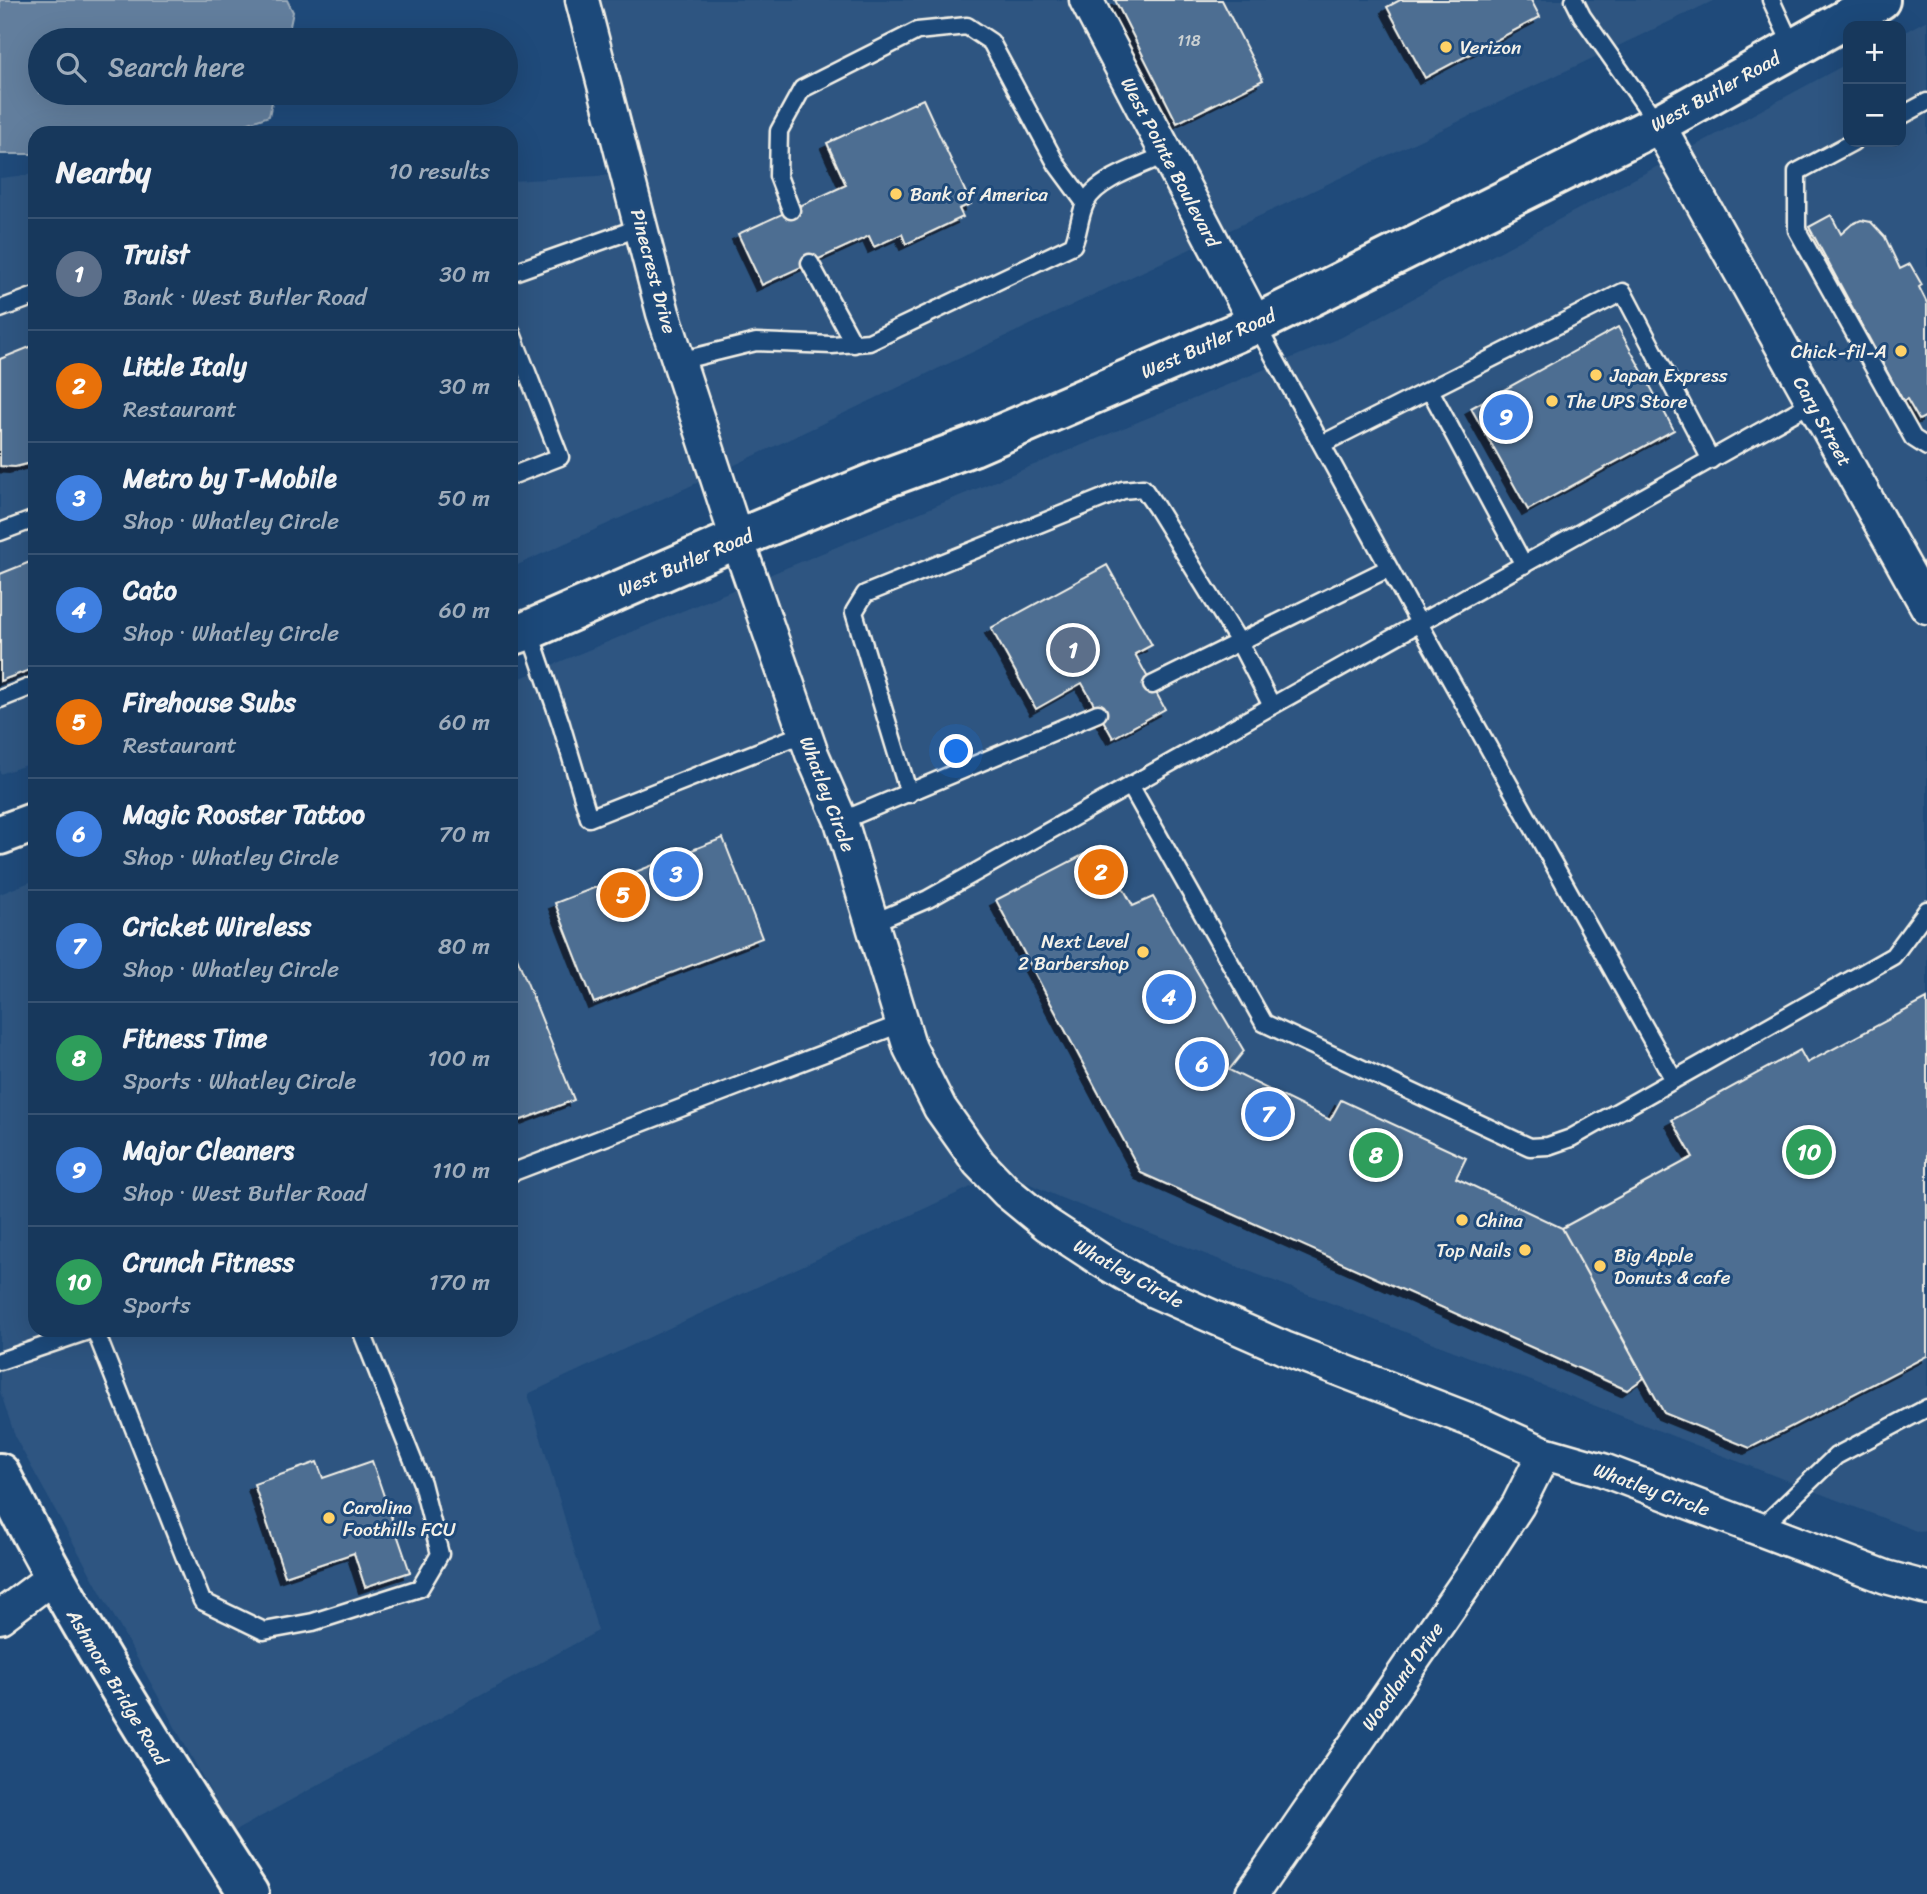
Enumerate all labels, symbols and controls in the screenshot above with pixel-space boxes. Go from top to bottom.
map controls [1843,21,1906,147]
button: + [1843,21,1906,84]
house number: 118 [1177,26,1201,55]
search box [28,28,518,105]
place label: Verizon [1460,31,1521,64]
marker: Verizon [1438,39,1454,55]
street label: West Butler Road [1644,41,1788,141]
text: Search here [108,44,245,90]
icon: search [52,48,90,86]
street label: West Pointe Boulevard [1112,71,1230,254]
button: − [1843,84,1906,147]
text: Nearby [56,145,151,199]
text: 10 results [388,151,490,192]
place label: Bank of America [910,178,1048,211]
marker: Bank of America [888,186,904,202]
street label: Pinecrest Drive [621,205,686,338]
text: Truist [123,231,189,277]
text: 1 [74,254,84,295]
text: 30 m [439,254,490,295]
text: Bank · West Butler Road [123,277,367,318]
street label: West Butler Road [1136,298,1283,388]
place label: Chick-fil-A [1791,335,1887,368]
text: Little Italy [123,343,247,389]
marker: Chick-fil-A [1893,343,1909,359]
place label: Japan Express [1609,359,1728,392]
text: 2 [72,366,86,407]
text: 30 m [439,366,490,407]
marker: Japan Express [1588,367,1604,383]
street label: Cary Street [1784,370,1861,473]
place label: The UPS Store [1566,385,1688,418]
text: Restaurant [123,389,237,430]
pin: 9 [1483,391,1529,443]
marker: The UPS Store [1544,393,1560,409]
text: Metro by T-Mobile [123,455,337,501]
text: 3 [73,478,85,519]
text: 50 m [438,478,490,519]
text: Shop · Whatley Circle [123,501,339,542]
street label: West Butler Road [612,518,760,606]
text: Cato [123,567,177,613]
text: 4 [72,590,86,631]
text: 60 m [439,590,490,631]
text: Shop · Whatley Circle [123,613,339,654]
pin: 1 [1050,624,1096,676]
text: Firehouse Subs [123,679,296,725]
text: 5 [72,702,86,743]
text: 60 m [439,702,490,743]
text: Restaurant [123,725,237,766]
street label: Whatley Circle [790,731,865,857]
your location [939,734,973,768]
text: Magic Rooster Tattoo [123,791,365,837]
text: 6 [72,814,86,855]
text: 70 m [439,814,490,855]
text: Shop · Whatley Circle [123,837,339,878]
pin: 2 [1078,846,1124,898]
pin: 3 [653,848,699,900]
pin: 5 [600,869,646,921]
text: Cricket Wireless [123,903,311,949]
place label: Next Level 2 Barbershop [1018,925,1130,980]
text: 7 [72,926,86,967]
text: 80 m [438,926,490,967]
marker: Next Level 2 Barbershop [1135,944,1151,960]
text: Shop · Whatley Circle [123,949,339,990]
pin: 4 [1146,971,1192,1023]
text: Fitness Time [123,1015,267,1061]
text: 8 [72,1038,86,1079]
text: 100 m [427,1038,490,1079]
pin: 6 [1179,1038,1225,1090]
text: Sports · Whatley Circle [123,1061,356,1102]
pin: 7 [1245,1088,1291,1140]
pin: 10 [1786,1126,1832,1178]
text: Major Cleaners [123,1127,294,1173]
pin: 8 [1353,1129,1399,1181]
text: 9 [72,1150,86,1191]
text: 110 m [432,1150,490,1191]
text: Shop · West Butler Road [123,1173,366,1214]
place label: China [1476,1204,1523,1237]
marker: China [1454,1212,1470,1228]
street label: Whatley Circle [1067,1229,1190,1318]
place label: Top Nails [1436,1234,1511,1267]
text: Crunch Fitness [123,1239,294,1285]
place label: Big Apple Donuts & cafe [1614,1239,1731,1294]
marker: Top Nails [1517,1242,1533,1258]
marker: Big Apple Donuts & cafe [1592,1258,1608,1274]
text: 10 [67,1262,91,1303]
text: 170 m [429,1262,490,1303]
text: Sports [123,1285,191,1326]
street label: Whatley Circle [1589,1453,1715,1526]
place label: Carolina Foothills FCU [343,1491,456,1546]
marker: Carolina Foothills FCU [321,1510,337,1526]
street label: Ashmore Bridge Road [57,1602,178,1773]
street label: Woodland Drive [1352,1615,1453,1738]

